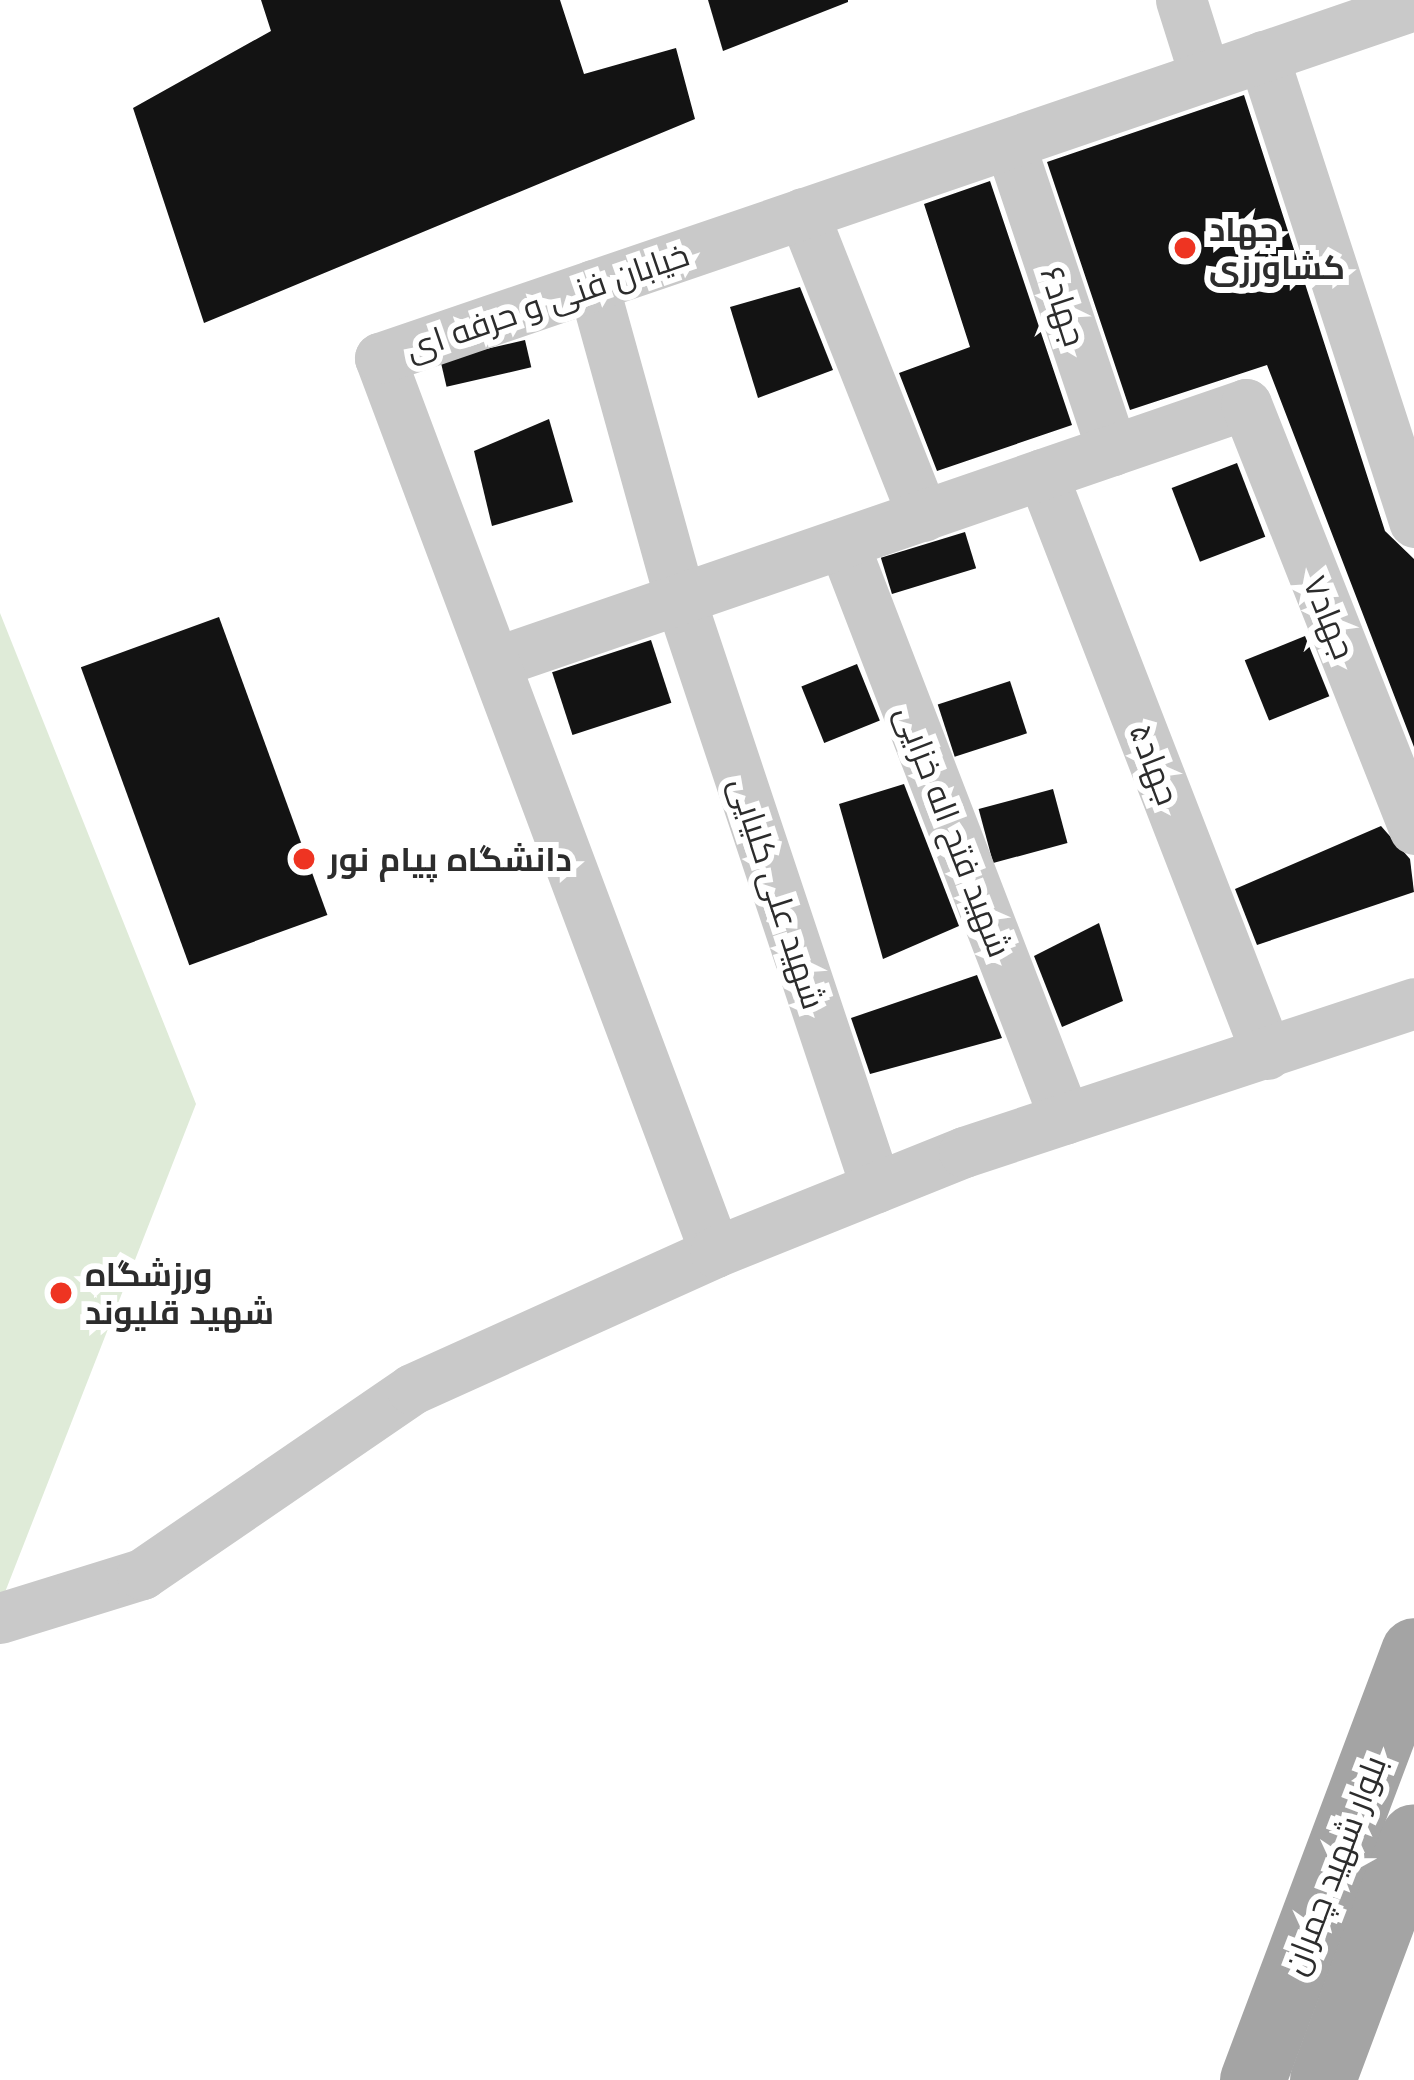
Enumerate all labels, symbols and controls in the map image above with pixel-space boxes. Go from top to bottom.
place label: جهاد کشاورزی [1209,209,1345,287]
street label: خیابان فنی و حرفه ای [400,234,694,368]
marker: جهاد کشاورزی [1172,235,1198,261]
street label: جهاد۶ [1033,261,1095,351]
street label: جهاد۷ [1295,570,1365,664]
street label: شهید فتح اله خزایی [888,700,1020,962]
street label: جهاد۵ [1122,718,1188,810]
street label: شهید علی کلیایی [722,772,834,1014]
place label: دانشگاه پیام نور [328,839,572,879]
marker: دانشگاه پیام نور [291,846,317,872]
place label: ورزشگاه شهید قلیوند [85,1254,274,1332]
marker: ورزشگاه شهید قلیوند [48,1280,74,1306]
street label: بلوار شهید چمران [1274,1750,1394,1980]

